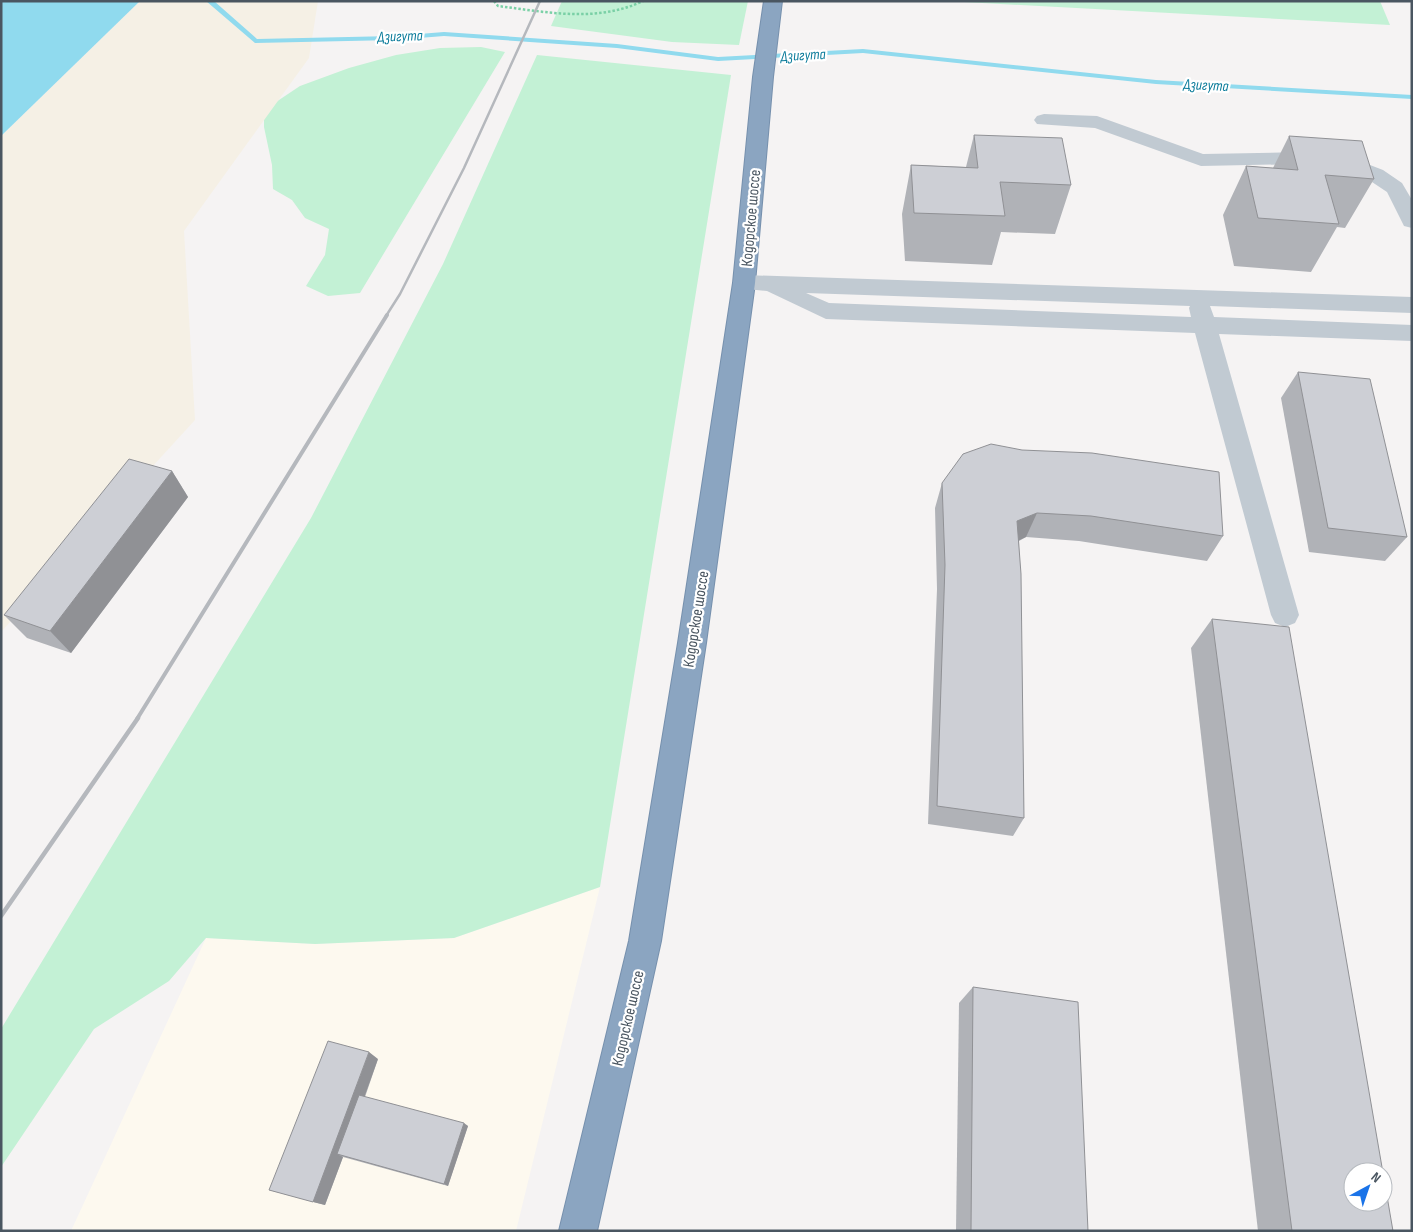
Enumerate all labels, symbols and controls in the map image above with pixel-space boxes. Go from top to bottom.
water label: Дзигута [376,26,423,47]
water label: Дзигута [779,45,826,66]
water label: Дзигута [1182,75,1229,96]
street label: Кодорское шоссе [738,169,765,267]
street label: Кодорское шоссе [679,570,713,669]
street label: Кодорское шоссе [608,969,649,1068]
north arrow [1343,1162,1393,1212]
text: N [1368,1169,1384,1186]

